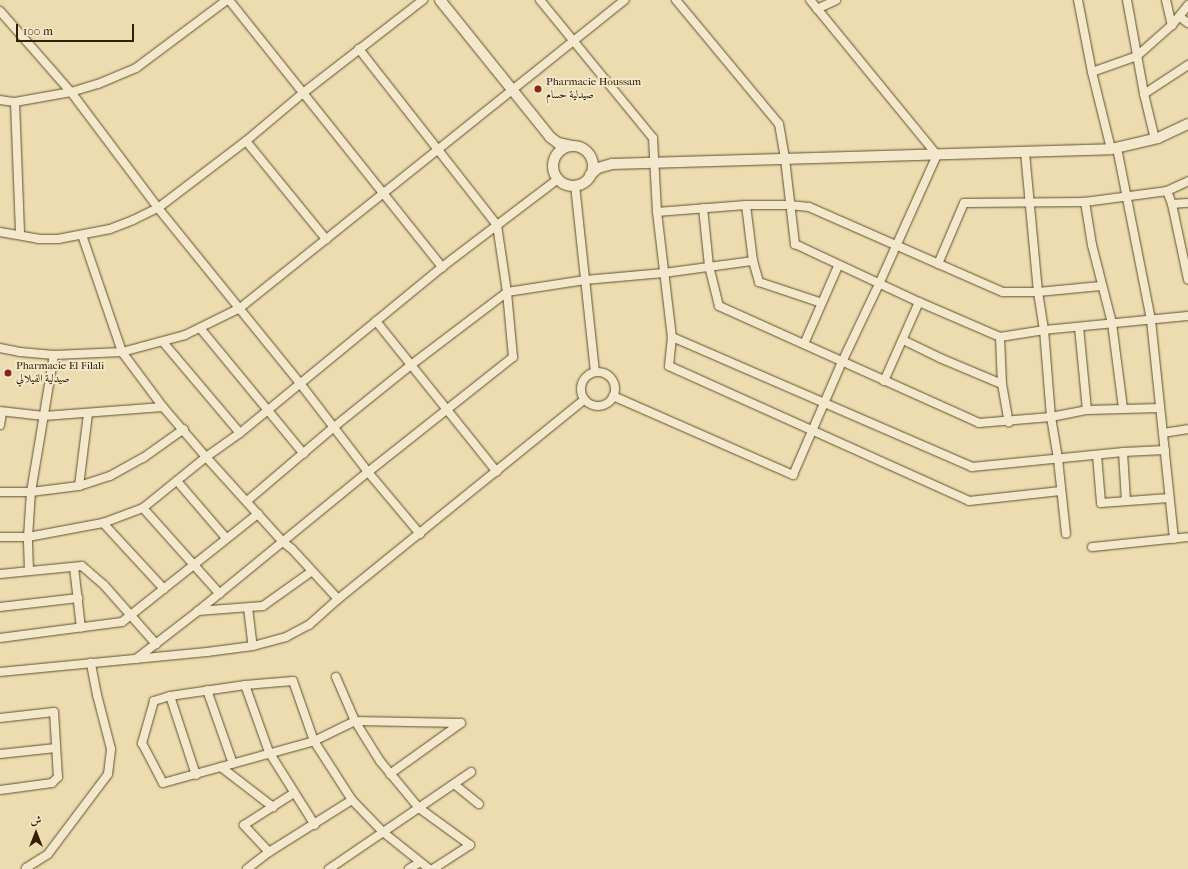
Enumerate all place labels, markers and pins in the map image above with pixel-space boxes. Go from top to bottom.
place label: Pharmacie Houssam صيدلية حسام [546,76,641,102]
marker: Pharmacie Houssam صيدلية حسام [533,84,543,94]
place label: Pharmacie El Filali صيدلية الفيلالي [16,360,104,386]
marker: Pharmacie El Filali صيدلية الفيلالي [3,368,13,378]

